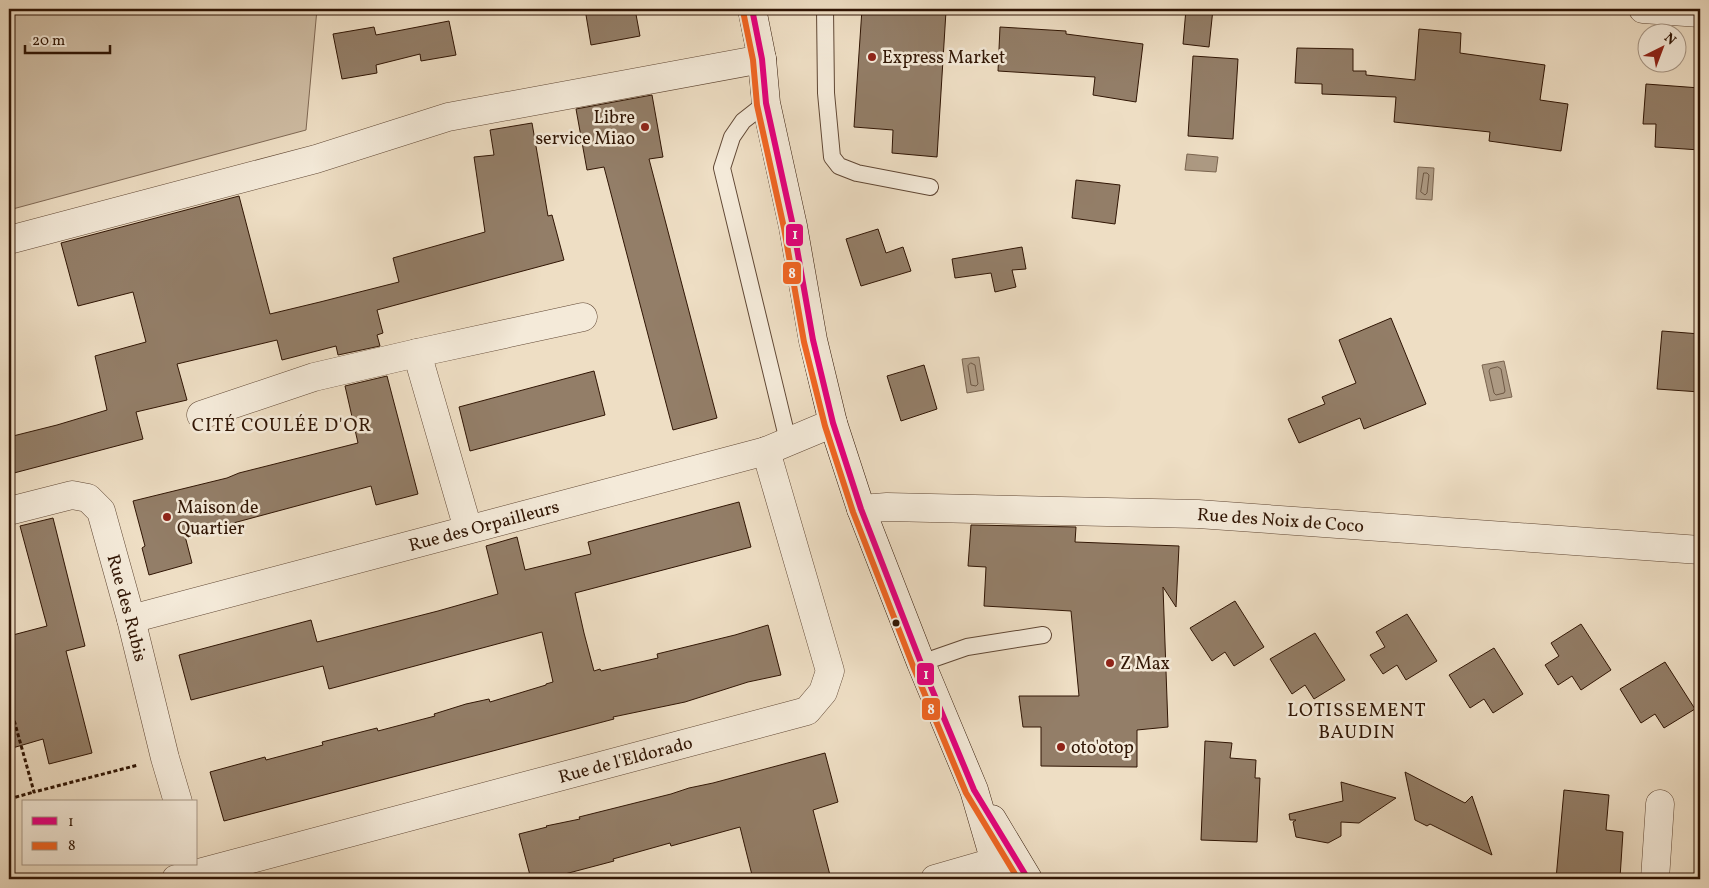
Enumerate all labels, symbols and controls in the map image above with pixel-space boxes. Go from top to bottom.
scale bar [25,22,110,54]
north arrow [1636,22,1686,72]
text: N [1660,29,1680,50]
text: 20 m [32,31,65,52]
place label: Express Market [882,46,1005,71]
marker: Express Market [866,51,878,63]
place label: Libre service Miao [535,106,635,152]
marker: Libre service Miao [639,121,651,133]
line badge: 1 [785,223,804,247]
text: 1 [792,226,798,245]
line badge: 8 [782,261,802,285]
text: 8 [788,265,796,284]
district label: CITÉ COULÉE D'OR [192,413,372,439]
street label: Rue des Orpailleurs [406,495,562,559]
place label: Maison de Quartier [177,496,258,542]
street label: Rue des Noix de Coco [1196,503,1365,540]
marker: Maison de Quartier [161,511,173,523]
street label: Rue des Rubis [100,552,152,664]
unlabelled marker [891,618,901,628]
place label: Z Max [1120,652,1170,677]
marker: Z Max [1104,657,1116,669]
line badge: 1 [916,662,935,686]
text: 1 [923,666,929,685]
line badge: 8 [921,697,941,721]
district label: LOTISSEMENT BAUDIN [1287,698,1427,746]
text: 8 [927,701,935,720]
street label: Rue de l'Eldorado [556,731,696,791]
place label: oto'otop [1071,736,1134,761]
marker: oto'otop [1055,741,1067,753]
legend [22,800,198,866]
text: 1 [68,812,74,833]
text: 8 [68,836,76,857]

